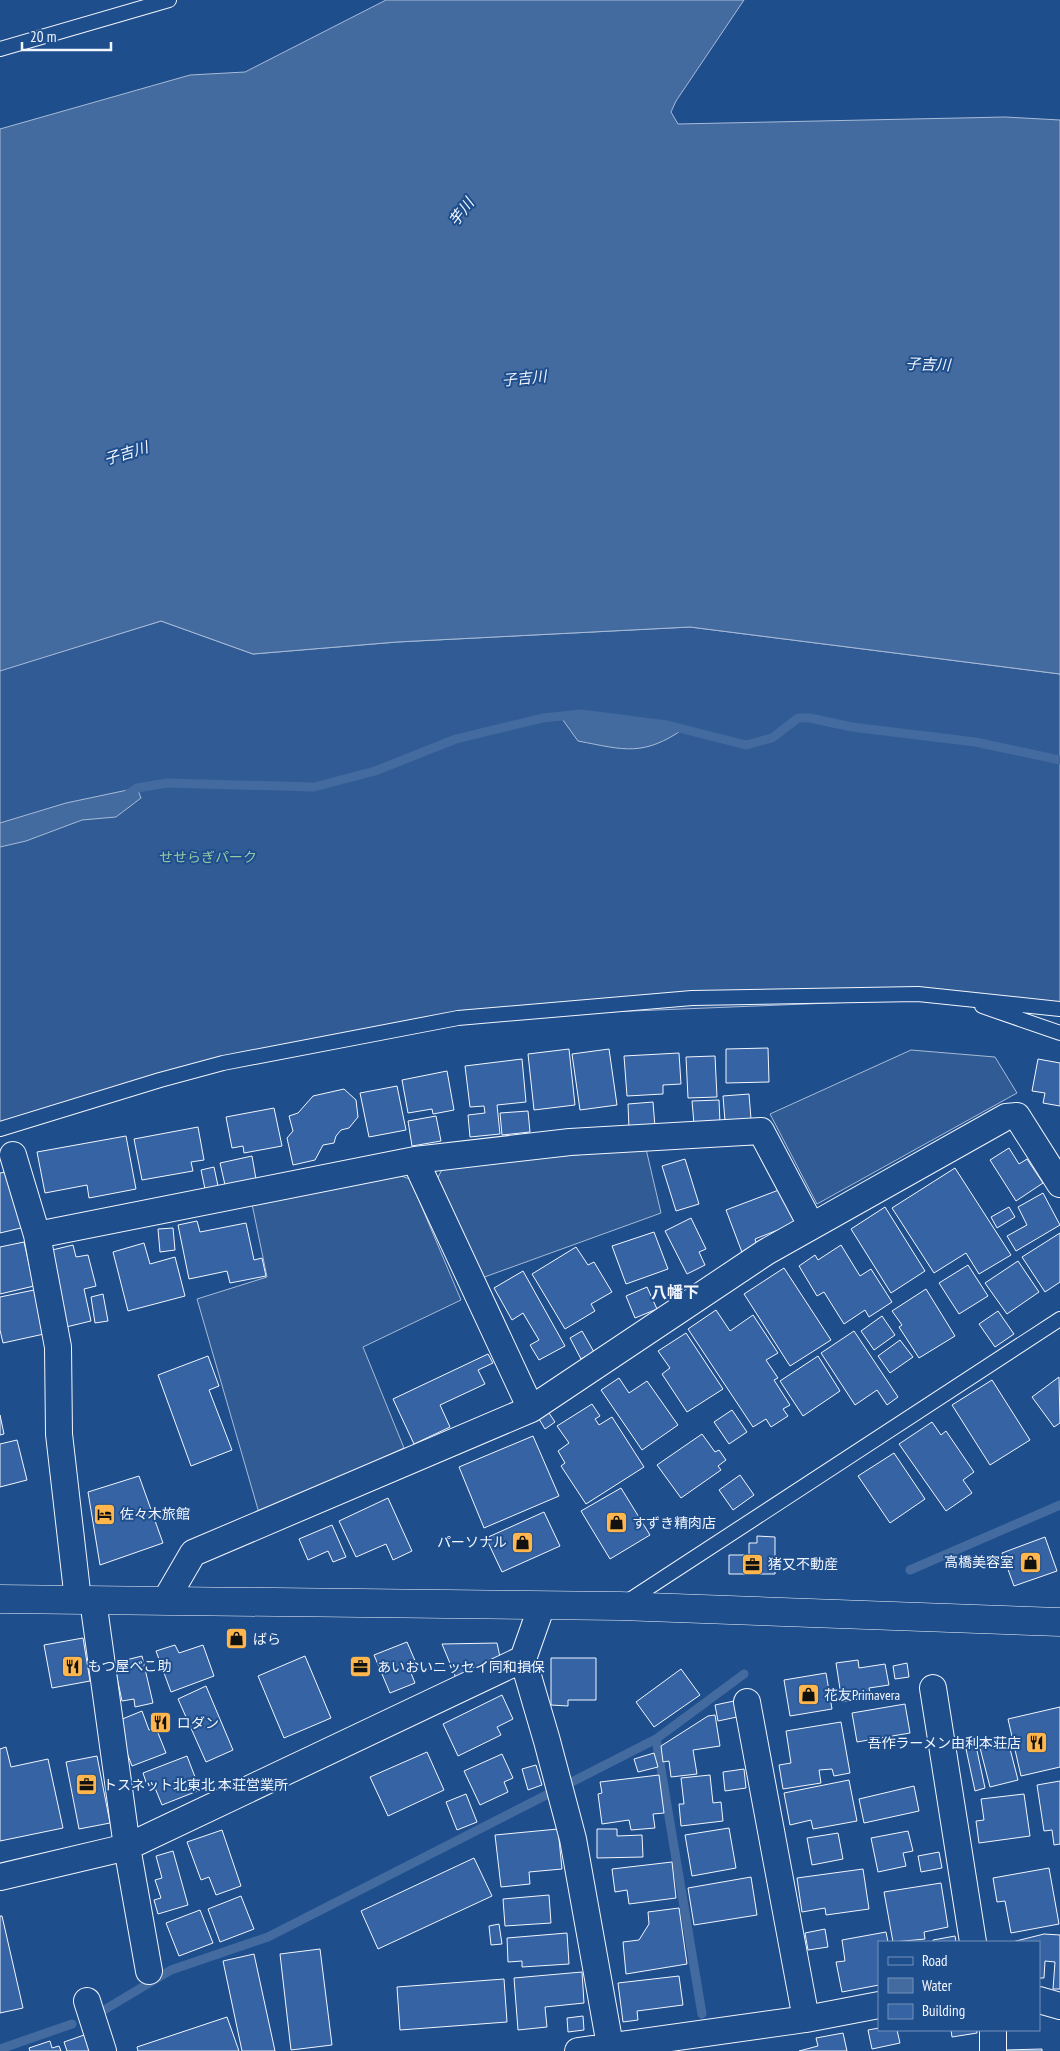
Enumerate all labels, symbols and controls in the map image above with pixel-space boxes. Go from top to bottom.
scale bar [22,20,111,52]
text: 20 m [30,27,56,46]
water label: 芋川 [444,193,479,230]
water label: 子吉川 [905,354,953,374]
water label: 子吉川 [501,366,549,390]
water label: 子吉川 [102,437,152,469]
park label: せせらぎパーク [159,848,257,866]
district label: 八幡下 [651,1282,699,1302]
hotel icon: 佐々木旅館 [92,1502,116,1526]
place label: 佐々木旅館 [120,1505,190,1523]
shop icon: すずき精肉店 [604,1511,628,1535]
place label: すずき精肉店 [632,1514,716,1532]
shop icon: パーソナル [511,1530,535,1554]
place label: パーソナル [437,1533,507,1551]
shop icon: 高橋美容室 [1018,1550,1042,1574]
office icon: 猪又不動産 [740,1552,764,1576]
place label: 高橋美容室 [944,1553,1014,1571]
place label: 猪又不動産 [768,1555,838,1573]
shop icon: ばら [225,1627,249,1651]
place label: ばら [253,1630,281,1648]
restaurant icon: もつ屋べこ助 [60,1654,84,1678]
office icon: あいおいニッセイ同和損保 [349,1655,373,1679]
place label: もつ屋べこ助 [88,1657,171,1675]
place label: あいおいニッセイ同和損保 [377,1658,545,1676]
shop icon: 花友Primavera [796,1683,820,1707]
place label: 花友Primavera [824,1686,900,1704]
restaurant icon: ロダン [149,1711,173,1735]
place label: ロダン [177,1714,219,1732]
restaurant icon: 吾作ラーメン由利本荘店 [1025,1731,1049,1755]
place label: 吾作ラーメン由利本荘店 [868,1734,1021,1752]
office icon: トスネット北東北 本荘営業所 [75,1773,99,1797]
place label: トスネット北東北 本荘営業所 [103,1776,288,1794]
legend [878,1941,1040,2031]
text: Road [922,1951,948,1970]
text: Water [922,1976,953,1995]
text: Building [922,2001,965,2020]

